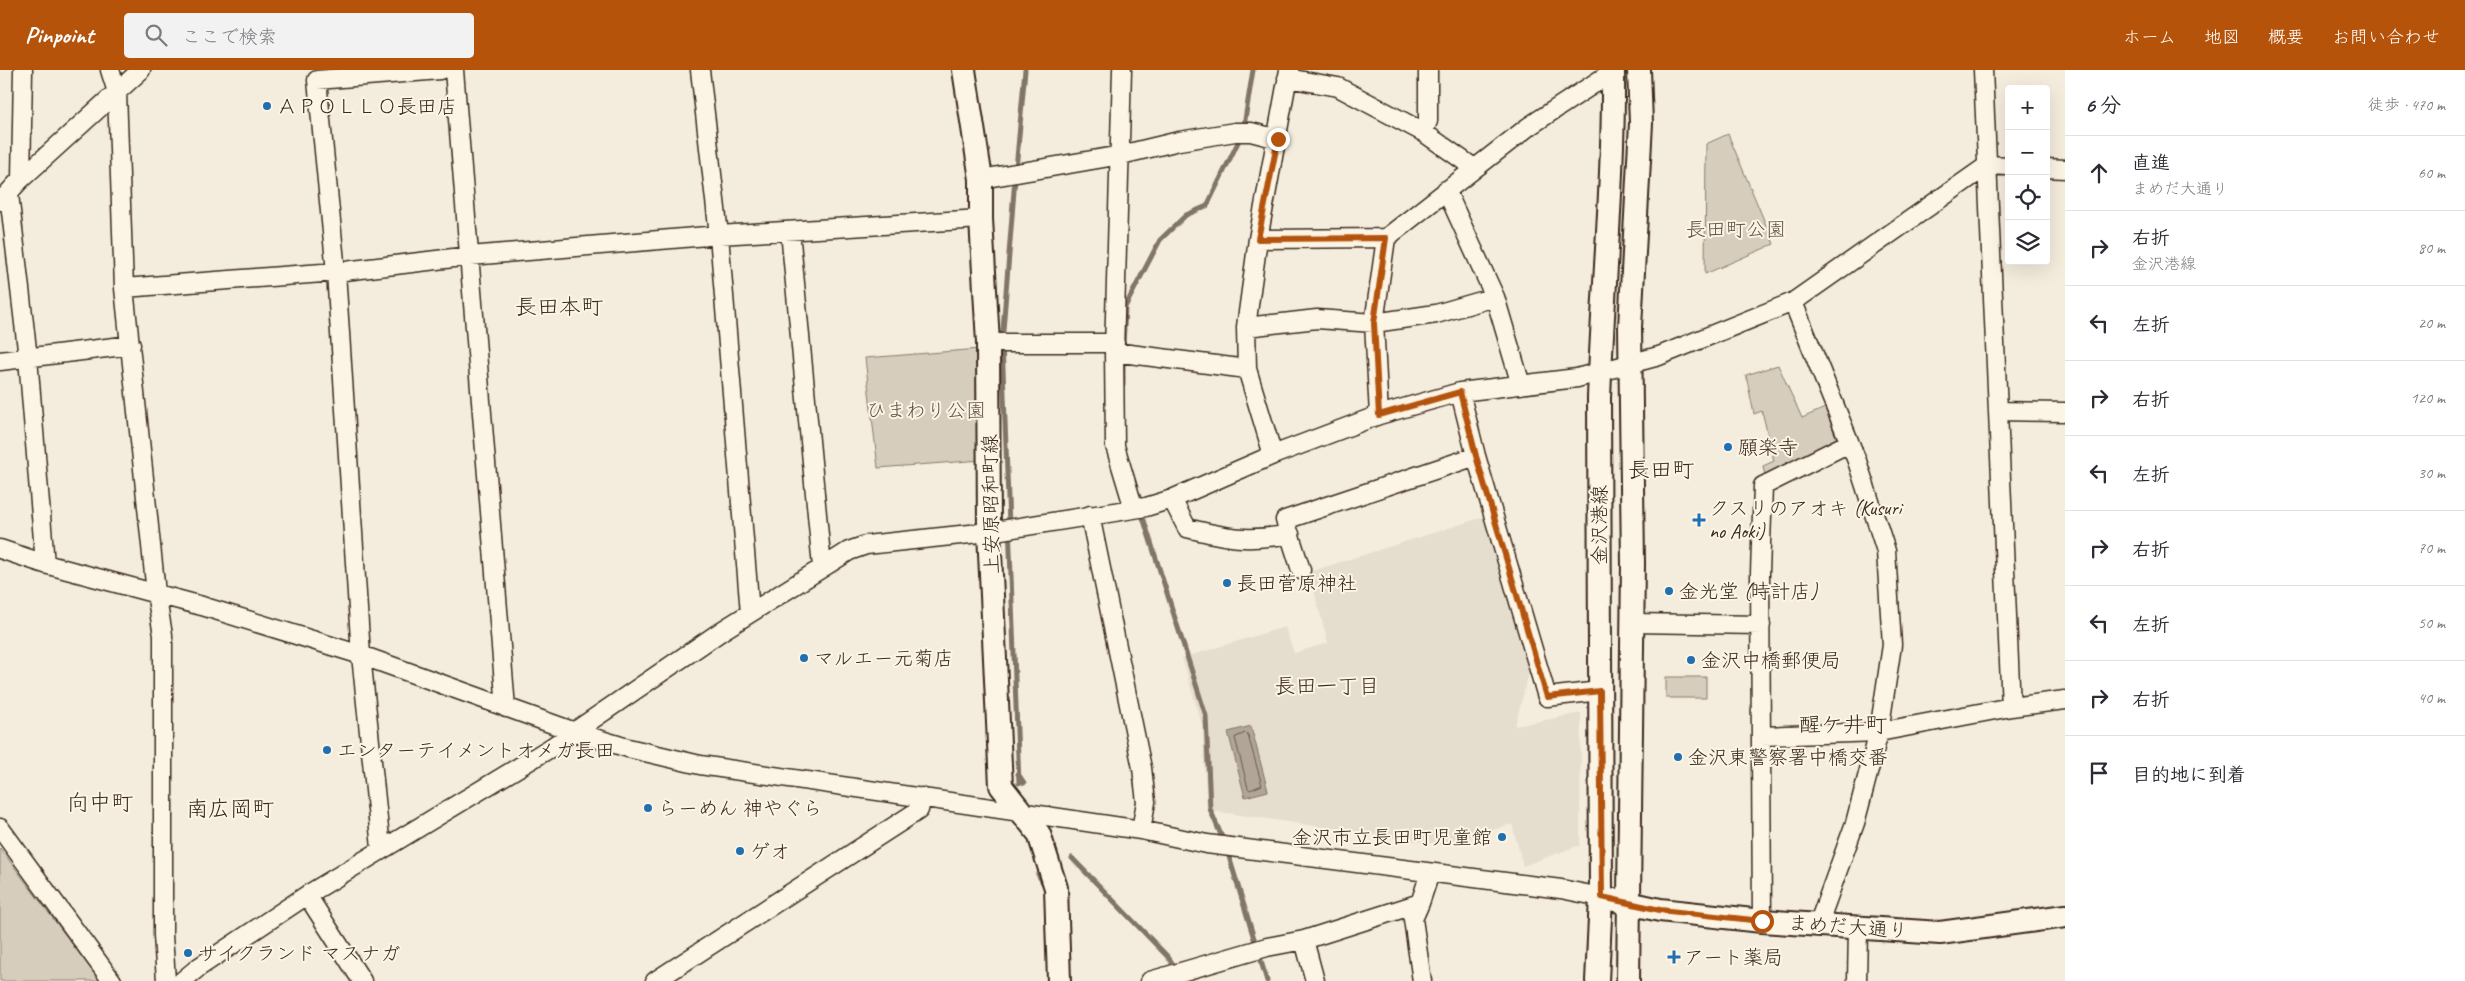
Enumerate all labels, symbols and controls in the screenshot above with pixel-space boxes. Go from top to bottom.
search box [124,13,474,58]
text: Pinpoint [25,20,94,50]
icon: search [142,21,170,49]
text: ここで検索 [182,25,277,49]
text: ホーム [2123,26,2176,48]
text: 地図 [2204,26,2240,48]
text: 概要 [2268,26,2304,48]
text: お問い合わせ [2332,26,2440,48]
map controls [2005,85,2050,265]
button: + [2005,85,2050,130]
text: 6 分 [2085,92,2121,118]
place label: ＡＰＯＬＬＯ長田店 [277,94,457,119]
text: 徒歩 · 470 m [2368,95,2445,115]
marker: ＡＰＯＬＬＯ長田店 [261,100,273,112]
route end [1267,128,1290,151]
button: − [2005,130,2050,175]
text: 直進 [2132,151,2170,175]
icon: ahead [2085,159,2113,187]
text: 60 m [2418,163,2445,183]
button: locate [2005,175,2050,220]
text: まめだ大通り [2132,179,2228,199]
park label: 長田町公園 [1686,217,1786,242]
button: layers [2005,220,2050,265]
text: 右折 [2132,226,2170,250]
icon: right [2085,234,2113,262]
text: 80 m [2418,238,2445,258]
text: 金沢港線 [2132,254,2196,274]
district label: 長田本町 [515,293,603,321]
icon: left [2085,309,2113,337]
text: 左折 [2132,313,2170,337]
text: 20 m [2418,313,2445,333]
icon: right [2085,384,2113,412]
text: 右折 [2132,388,2170,412]
text: 120 m [2411,388,2445,408]
park label: ひまわり公園 [866,398,986,423]
street label: 上安原昭和町線 [977,434,1005,574]
place label: 願楽寺 [1738,435,1798,460]
marker: 願楽寺 [1722,441,1734,453]
district label: 長田町 [1628,456,1694,484]
icon: left [2085,459,2113,487]
text: 左折 [2132,463,2170,487]
text: 30 m [2418,463,2445,483]
street label: 金沢港線 [1587,485,1612,565]
place label: クスリのアオキ (Kusuri no Aoki) [1709,496,1904,544]
marker: クスリのアオキ (Kusuri no Aoki) [1693,514,1705,526]
icon: right [2085,534,2113,562]
text: 右折 [2132,538,2170,562]
text: 70 m [2418,538,2445,558]
place label: 長田菅原神社 [1237,571,1357,596]
marker: 長田菅原神社 [1221,577,1233,589]
place label: 金光堂 (時計店) [1679,579,1818,604]
marker: 金光堂 (時計店) [1663,585,1675,597]
icon: left [2085,609,2113,637]
text: 左折 [2132,613,2170,637]
text: 50 m [2418,613,2445,633]
place label: マルエー元菊店 [814,646,954,671]
place label: 金沢中橋郵便局 [1701,648,1841,673]
marker: マルエー元菊店 [798,652,810,664]
marker: 金沢中橋郵便局 [1685,654,1697,666]
district label: 長田一丁目 [1275,673,1380,699]
icon: right [2085,684,2113,712]
text: 右折 [2132,688,2170,712]
text: 40 m [2418,688,2445,708]
district label: 醒ケ井町 [1799,711,1887,739]
place label: エンターテイメントオメガ長田 [337,738,615,763]
marker: エンターテイメントオメガ長田 [321,744,333,756]
place label: 金沢東警察署中橋交番 [1688,745,1888,770]
marker: 金沢東警察署中橋交番 [1672,751,1684,763]
icon: arrive [2085,759,2113,787]
text: 目的地に到着 [2132,763,2246,787]
district label: 向中町 [67,789,133,817]
district label: 南広岡町 [186,795,274,823]
place label: らーめん 神やぐら [658,796,823,821]
marker: らーめん 神やぐら [642,802,654,814]
place label: 金沢市立長田町児童館 [1292,825,1492,850]
marker: 金沢市立長田町児童館 [1496,831,1508,843]
place label: ゲオ [750,839,790,864]
marker: ゲオ [734,845,746,857]
route start [1751,910,1774,933]
street label: まめだ大通り [1787,910,1909,944]
place label: サイクランド マスナガ [198,941,400,966]
place label: アート薬局 [1684,945,1783,970]
marker: サイクランド マスナガ [182,947,194,959]
marker: アート薬局 [1668,951,1680,963]

